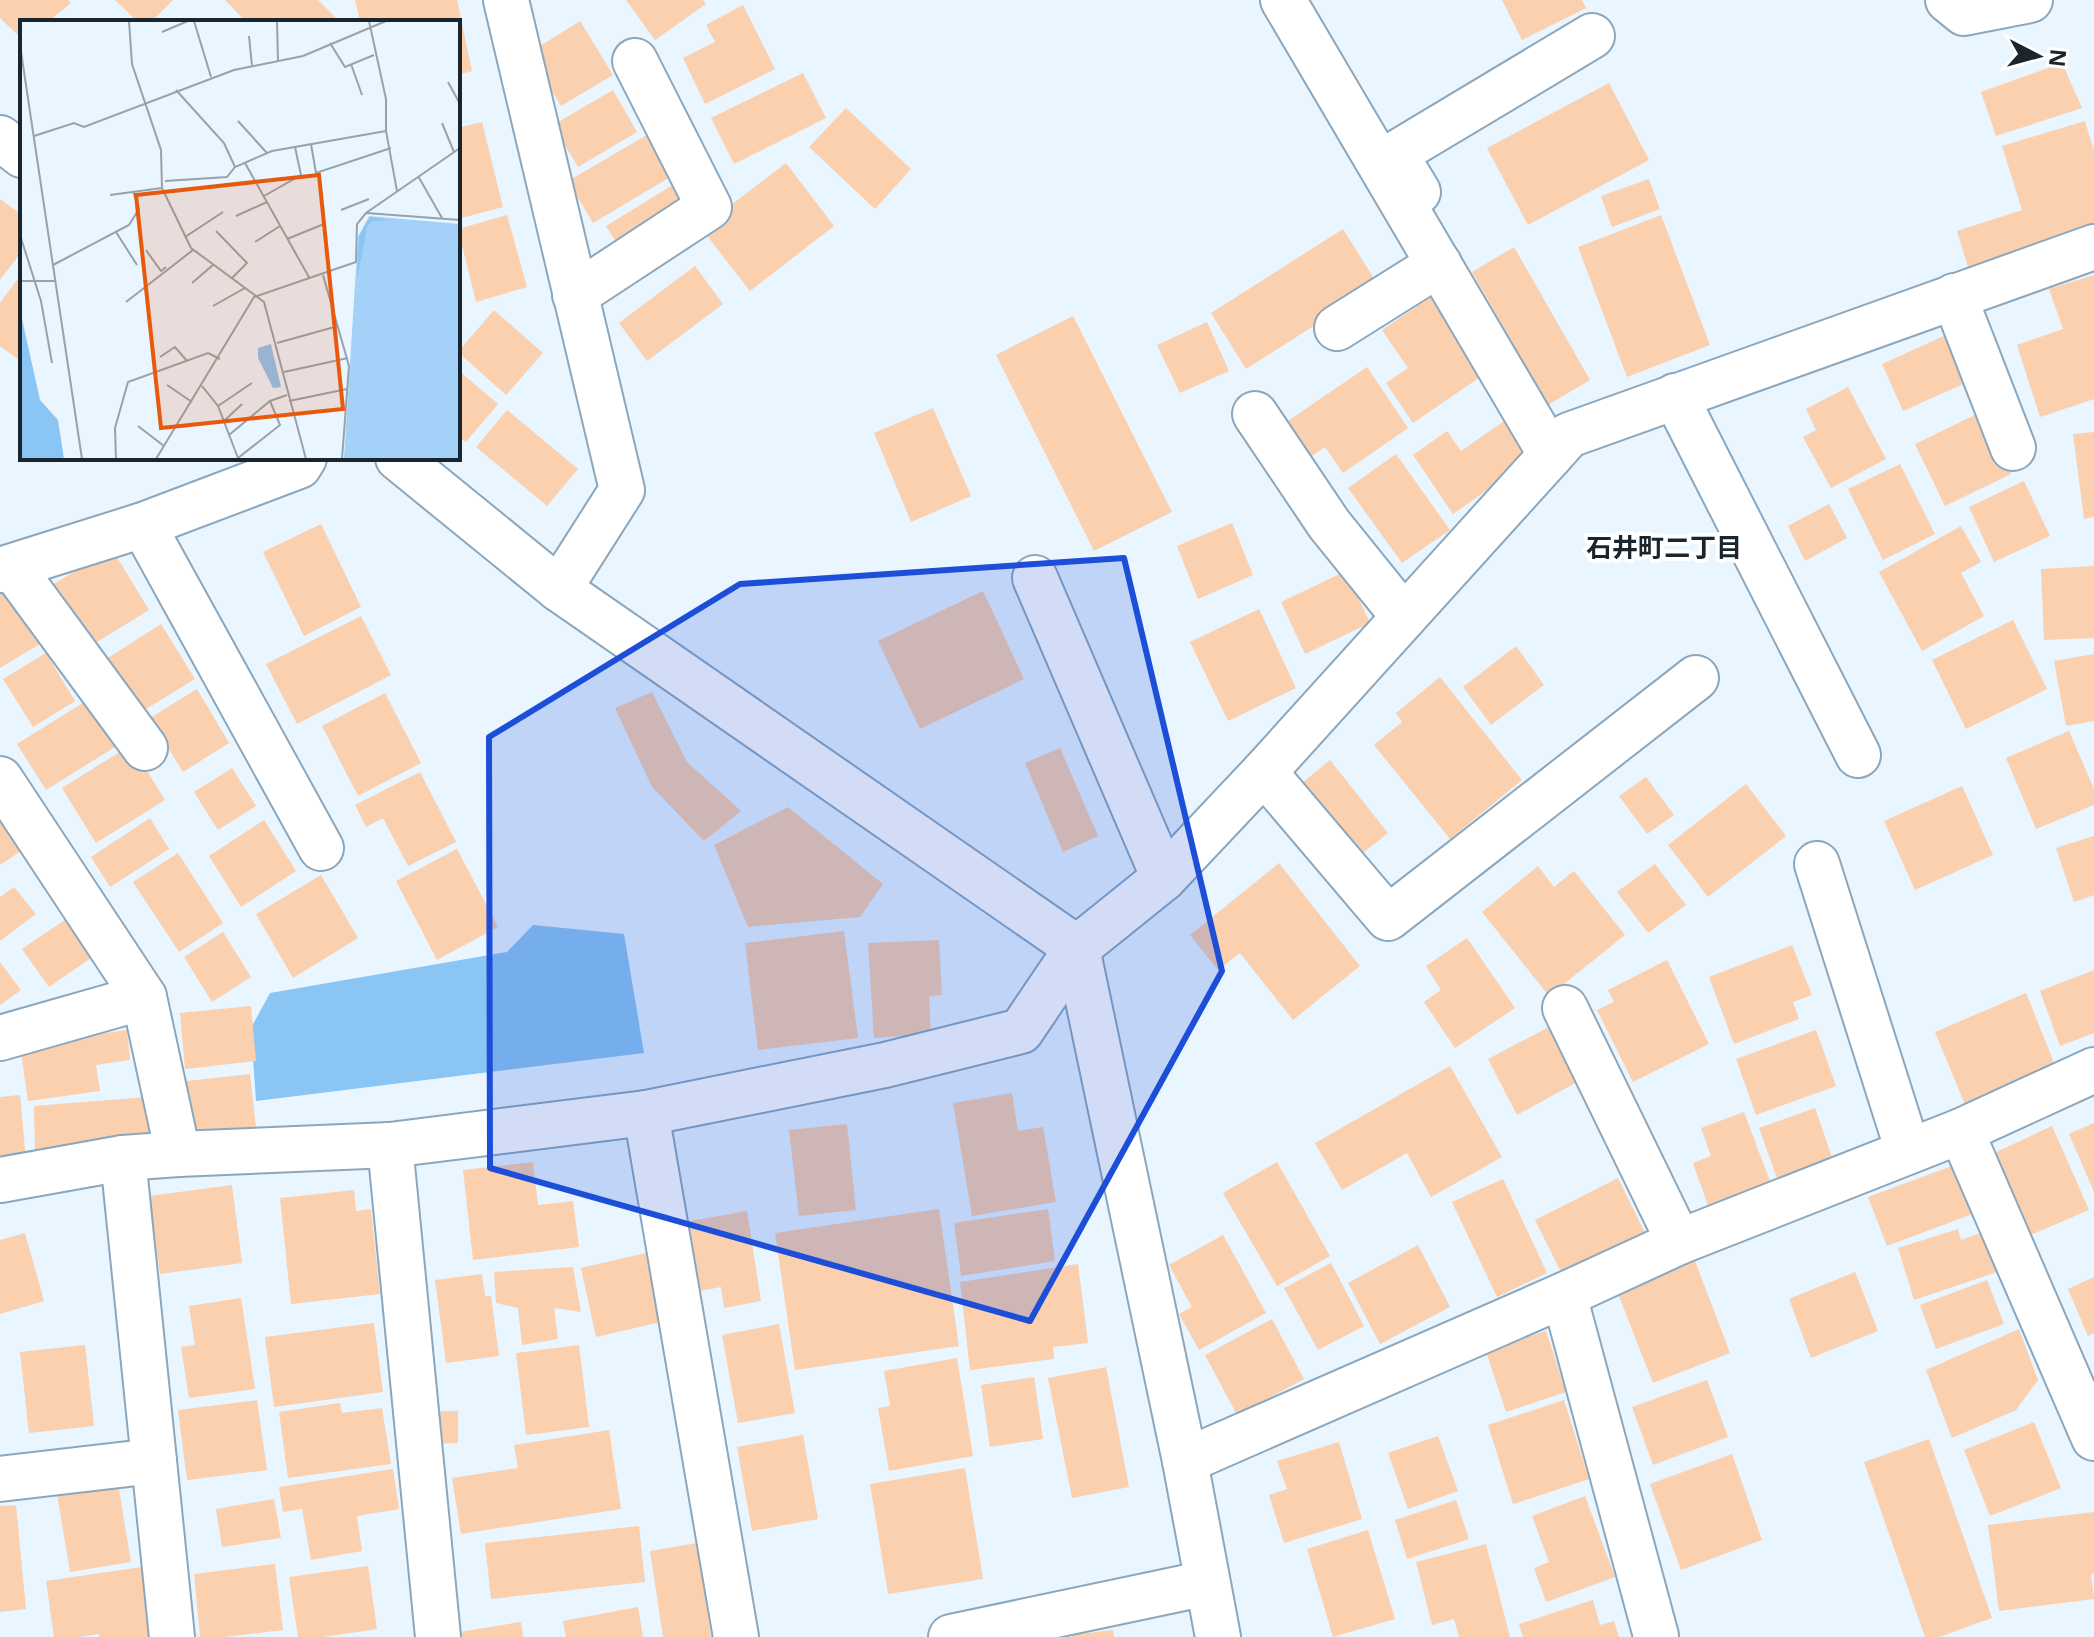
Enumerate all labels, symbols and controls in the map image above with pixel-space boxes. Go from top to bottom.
north arrow [1998,16,2078,96]
inset map [20,20,460,460]
text: N [2043,48,2075,69]
district label: 石井町二丁目 [1586,529,1742,565]

